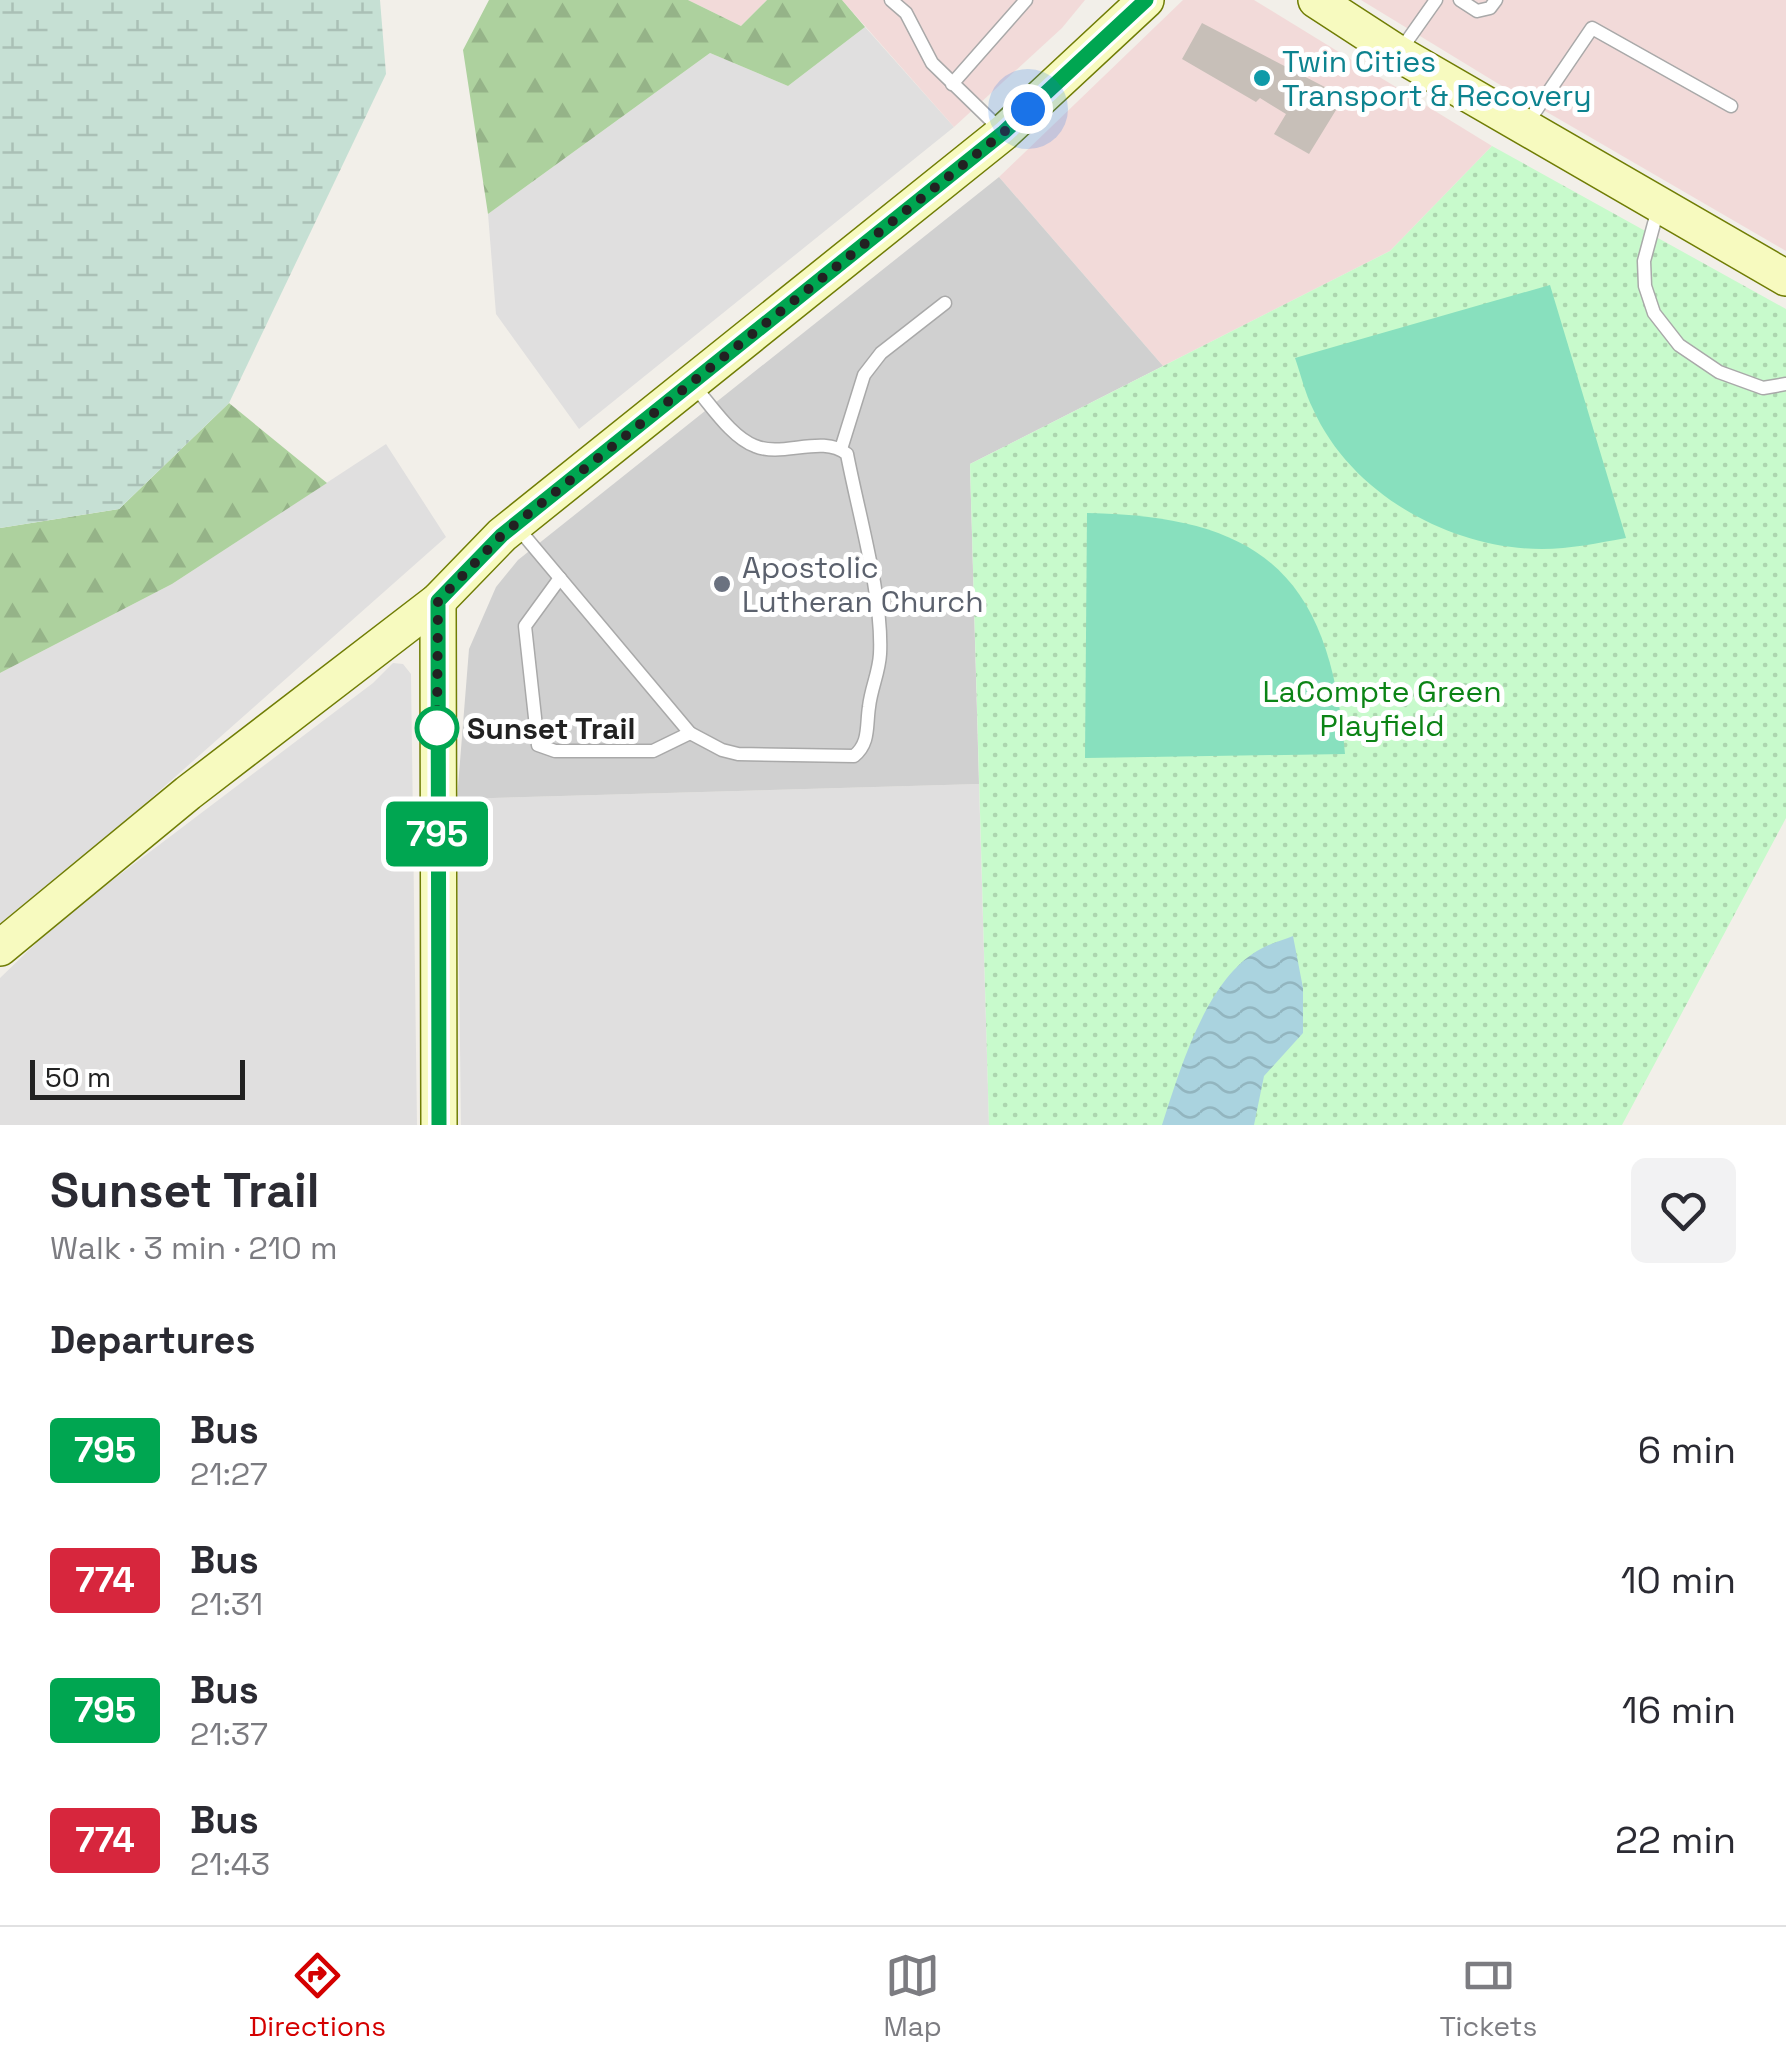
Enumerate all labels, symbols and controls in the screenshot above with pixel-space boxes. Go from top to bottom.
place label: Twin Cities Transport & Recovery [1282,42,1592,115]
marker: Twin Cities Transport & Recovery [1251,67,1273,89]
your location [1003,84,1053,134]
place label: Apostolic Lutheran Church [742,548,984,621]
marker: Apostolic Lutheran Church [711,573,733,595]
park label: LaCompte Green Playfield [1262,672,1502,745]
marker: Sunset Trail [416,707,458,749]
place label: Sunset Trail [467,709,636,748]
line badge: 795 [380,802,494,866]
text: 795 [406,812,468,856]
scale bar [30,1055,245,1100]
text: 50 m [45,1059,111,1095]
button: heart [1631,1158,1736,1263]
text: Sunset Trail [50,1160,320,1221]
text: Walk · 3 min · 210 m [50,1228,337,1268]
text: Departures [50,1316,255,1364]
text: Bus [190,1406,259,1454]
text: 6 min [1638,1426,1736,1474]
text: 795 [74,1428,136,1472]
text: 21:27 [190,1454,268,1494]
text: Bus [190,1536,259,1584]
text: 10 min [1621,1556,1736,1604]
text: 774 [75,1558,135,1602]
text: 21:31 [190,1584,263,1624]
text: Bus [190,1666,259,1714]
text: 16 min [1622,1686,1736,1734]
text: 795 [74,1688,136,1732]
text: 21:37 [190,1714,268,1754]
text: Bus [190,1796,259,1844]
text: 22 min [1615,1816,1736,1864]
text: 774 [75,1818,135,1862]
text: 21:43 [190,1844,270,1884]
tab: Directions [249,1948,386,2044]
tab: Map [884,1948,942,2044]
tab: Tickets [1439,1948,1537,2044]

